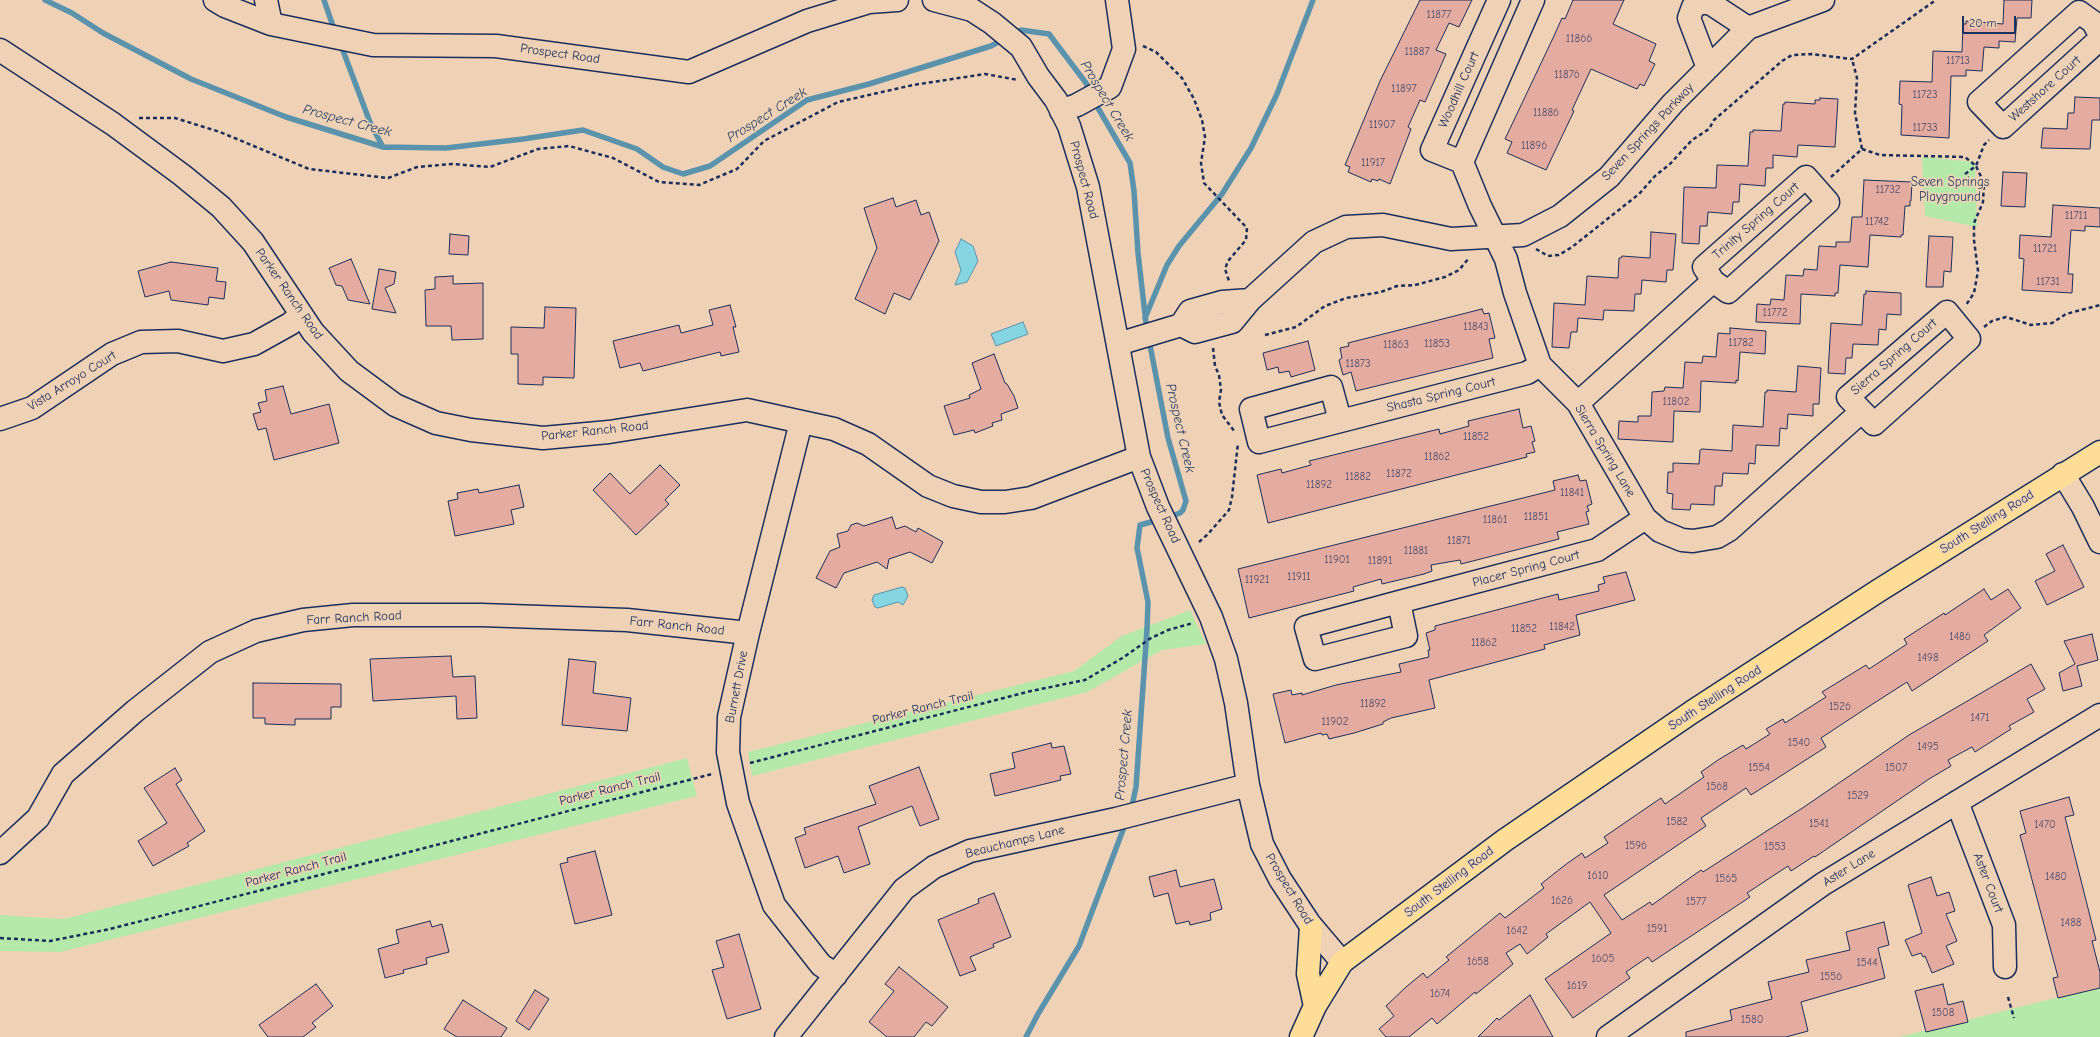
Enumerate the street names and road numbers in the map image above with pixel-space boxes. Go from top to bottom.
street label: Prospect Road [519,41,601,67]
street label: Woodhill Court [1435,49,1483,131]
street label: Westshore Court [2006,53,2084,125]
street label: Seven Springs Parkway [1599,80,1697,184]
street label: Prospect Road [1066,139,1102,221]
street label: Trinity Spring Court [1709,179,1803,263]
street label: Parker Ranch Road [252,245,326,343]
street label: Sierra Spring Court [1848,315,1940,399]
street label: Vista Arroyo Court [25,348,119,414]
street label: Shasta Spring Court [1385,374,1497,416]
street label: Sierra Spring Lane [1571,402,1639,500]
street label: Parker Ranch Road [541,418,649,444]
street label: Prospect Road [1137,466,1183,546]
street label: South Stelling Road [1937,487,2037,557]
street label: Placer Spring Court [1471,547,1581,591]
street label: Farr Ranch Road [306,608,402,628]
street label: Farr Ranch Road [629,613,725,639]
street label: Burnett Drive [722,650,752,724]
street label: South Stelling Road [1666,662,1764,734]
street label: Parker Ranch Trail [871,688,975,728]
street label: Parker Ranch Trail [558,769,662,809]
street label: Beauchamps Lane [964,822,1066,862]
street label: South Stelling Road [1401,843,1497,921]
street label: Aster Lane [1820,846,1878,890]
street label: Parker Ranch Trail [244,849,348,891]
street label: Prospect Road [1262,851,1316,927]
street label: Aster Court [1969,851,2007,915]

